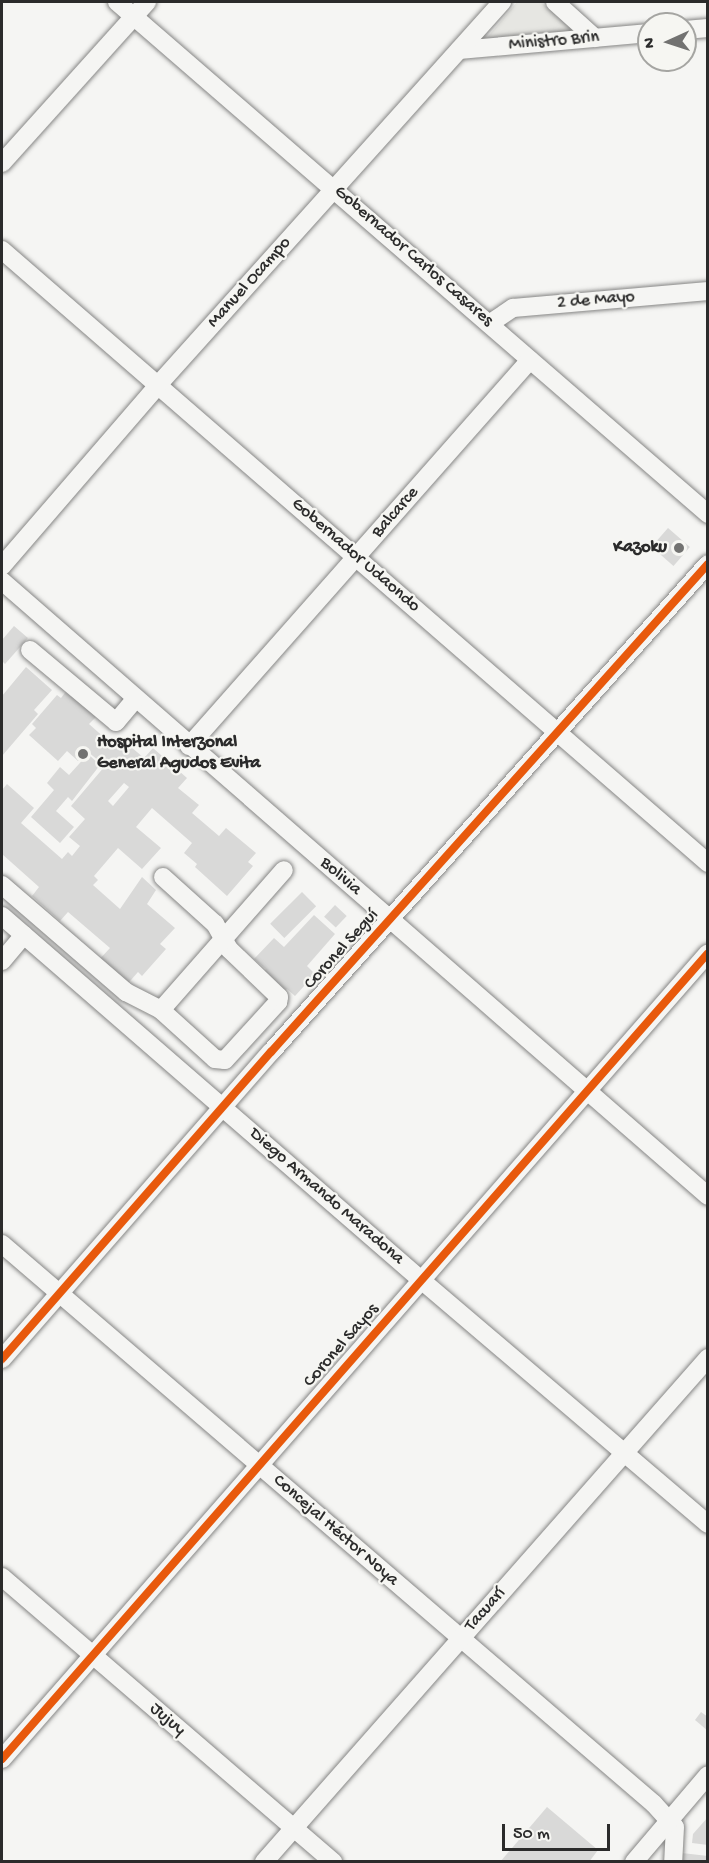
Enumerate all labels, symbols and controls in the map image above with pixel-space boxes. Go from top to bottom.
north arrow [637,12,697,72]
street label: Ministro Brin [508,27,600,57]
text: N [641,37,660,49]
street label: Gobernador Carlos Casares [329,182,497,332]
street label: Manuel Ocampo [204,233,296,333]
street label: 2 de Mayo [556,287,636,315]
street label: Balcarce [368,483,424,543]
street label: Gobernador Udaondo [286,494,424,618]
place label: Kazoku [613,537,667,559]
marker: Kazoku [672,541,686,555]
place label: Hospital Interzonal General Agudos Evita [97,733,261,776]
marker: Hospital Interzonal General Agudos Evita [74,745,92,763]
street label: Bolivia [315,853,365,901]
street label: Coronel Seguí [300,905,384,995]
street label: Diego Armando Maradona [244,1124,408,1270]
street label: Coronel Sayos [300,1300,384,1392]
street label: Concejal Héctor Noya [268,1471,402,1591]
street label: Tacuarí [461,1583,511,1637]
street label: Jujuy [145,1699,189,1741]
scale bar [505,1812,613,1850]
text: 50 m [513,1824,550,1845]

